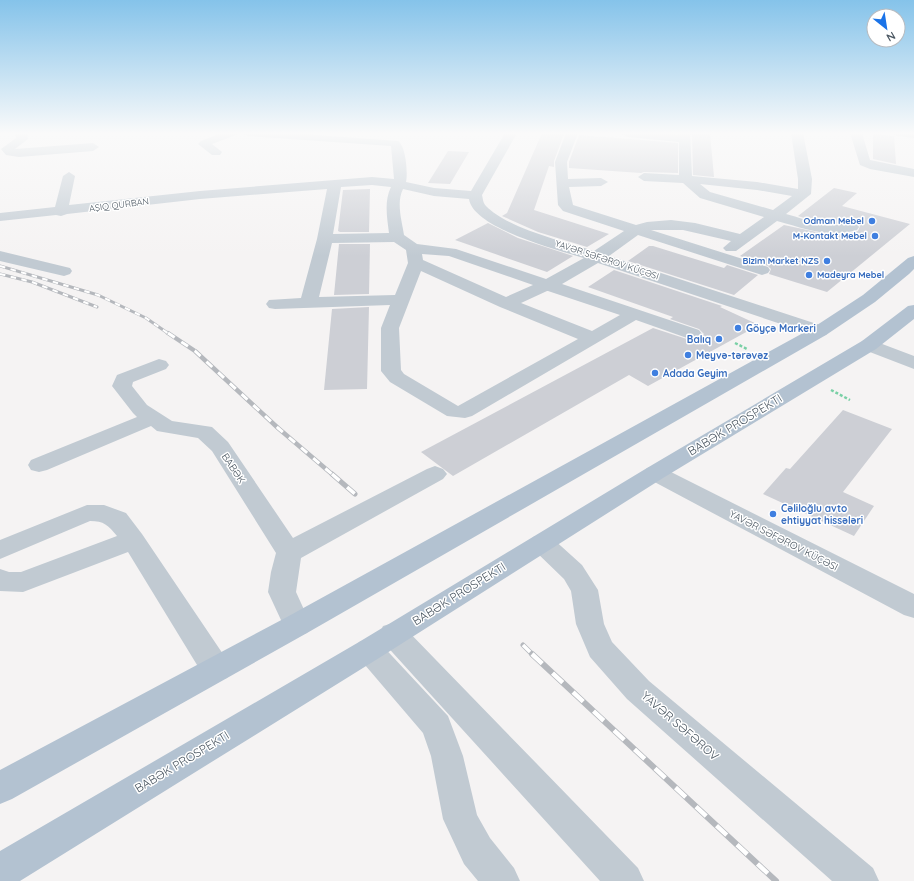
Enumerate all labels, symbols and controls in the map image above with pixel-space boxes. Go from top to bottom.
north arrow [866,8,906,48]
text: N [884,29,898,45]
street label: AŞIQ QURBAN [88,195,150,214]
place label: Odman Mebel [804,215,864,226]
marker: Odman Mebel [867,216,877,226]
place label: M-Kontakt Mebel [793,230,867,241]
marker: M-Kontakt Mebel [870,231,880,241]
street label: YAVƏR SƏFƏROV KÜÇƏSI [554,238,660,281]
place label: Bizim Market NZS [742,255,820,266]
marker: Bizim Market NZS [822,256,832,266]
place label: Madeyra Mebel [817,269,884,280]
marker: Madeyra Mebel [804,270,814,280]
place label: Göyçə Markeri [746,322,816,335]
marker: Göyçə Markeri [733,323,743,333]
place label: Balıq [687,333,711,346]
marker: Balıq [714,334,724,344]
place label: Meyvə-tərəvəz [696,349,768,362]
marker: Meyvə-tərəvəz [683,350,693,360]
place label: Adada Geyim [663,367,728,380]
marker: Adada Geyim [650,368,660,378]
street label: BABƏK PROSPEKTI [685,391,785,459]
street label: BABƏK [219,451,249,486]
place label: Cəliloğlu avto ehtiyyat hissələri [781,502,863,527]
street label: YAVƏR SƏFƏROV KÜÇƏSI [727,507,840,574]
marker: Cəliloğlu avto ehtiyyat hissələri [768,509,778,519]
street label: BABƏK PROSPEKTI [409,559,508,628]
street label: YAVƏR SƏFƏROV [638,688,722,763]
street label: BABƏK PROSPEKTI [132,728,232,796]

